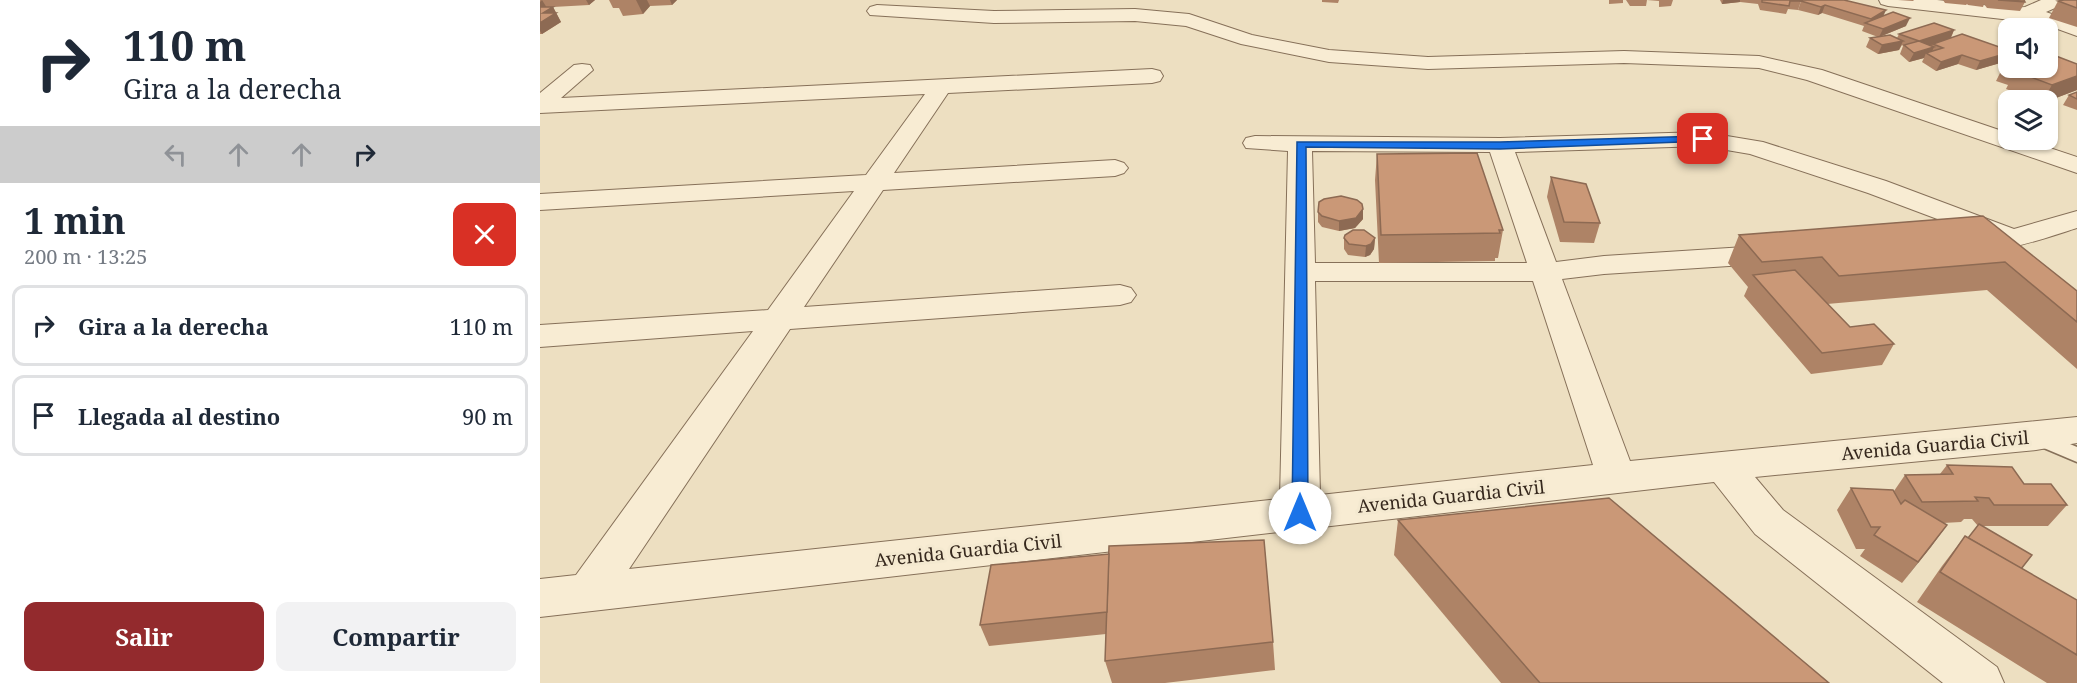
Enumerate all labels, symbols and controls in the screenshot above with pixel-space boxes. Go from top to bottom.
text: 110 m [123,16,247,73]
map controls [1998,18,2058,150]
button: sound [1998,18,2058,78]
icon: right [24,24,102,102]
text: Gira a la derecha [123,70,342,107]
button: layers [1998,90,2058,150]
pin [1677,113,1728,164]
icon: arrive [1686,122,1719,155]
icon: left [159,138,192,171]
icon: ahead [222,138,255,171]
icon: ahead [285,138,318,171]
icon: right [348,138,381,171]
text: 1 min [24,196,126,245]
button: close [453,203,516,266]
text: 200 m · 13:25 [24,243,147,270]
icon: right [27,309,60,342]
text: Gira a la derecha [78,311,269,341]
text: 110 m [450,311,513,341]
icon: arrive [27,399,60,432]
text: Llegada al destino [78,401,280,431]
text: 90 m [462,401,513,431]
street label: Avenida Guardia Civil [1840,425,2030,465]
street label: Avenida Guardia Civil [1356,474,1546,518]
position arrow [1268,481,1332,545]
street label: Avenida Guardia Civil [873,528,1063,572]
button: Salir [24,602,264,671]
button: Compartir [276,602,516,671]

